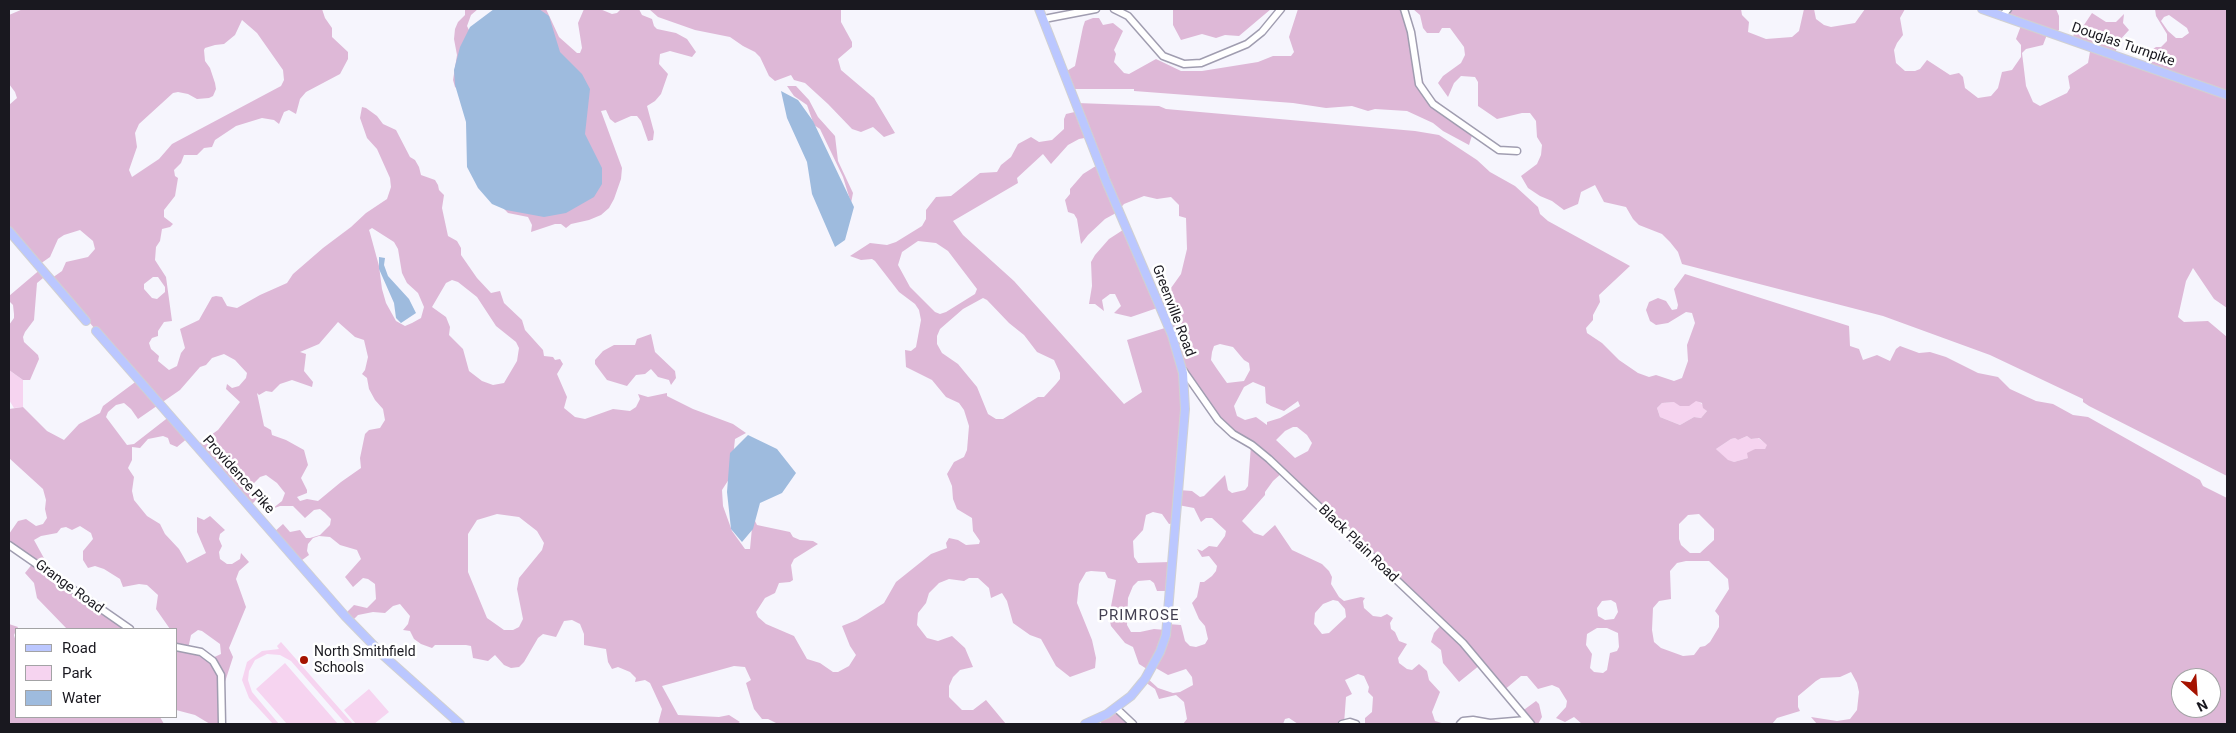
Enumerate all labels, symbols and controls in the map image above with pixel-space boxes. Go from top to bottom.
street label: Douglas Turnpike [2069,19,2177,71]
street label: Greenville Road [1148,263,1198,359]
street label: Providence Pike [199,432,277,518]
street label: Black Plain Road [1315,502,1401,586]
street label: Grange Road [32,557,106,617]
district label: PRIMROSE [1098,607,1180,625]
legend [15,628,178,718]
text: Road [62,639,96,657]
place label: North Smithfield Schools [314,644,416,676]
marker: North Smithfield Schools [298,654,310,666]
text: Park [62,664,92,682]
north arrow [2171,668,2221,718]
text: Water [62,689,101,707]
text: N [2194,696,2210,715]

